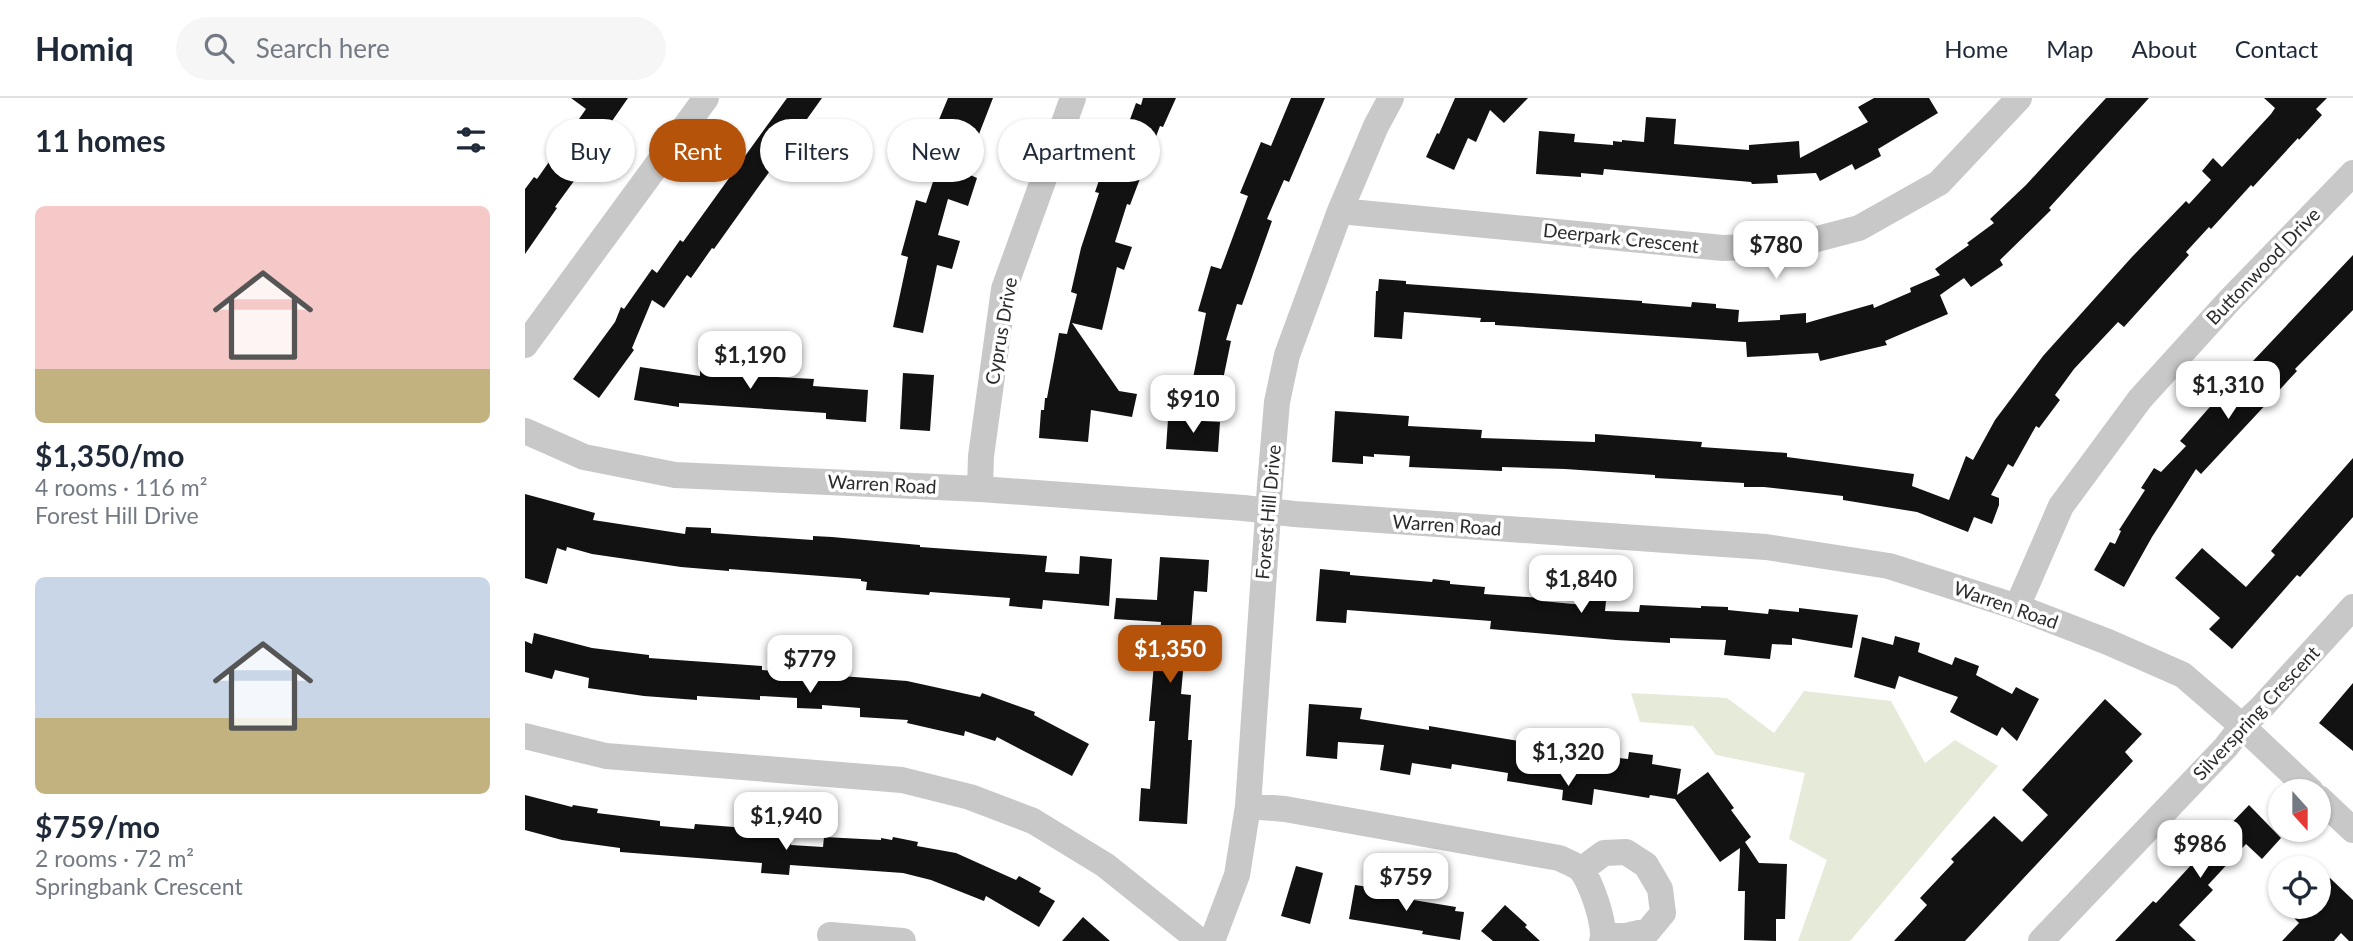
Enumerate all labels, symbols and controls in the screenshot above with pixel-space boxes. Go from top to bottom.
search box [176,17,666,80]
text: Homiq [35,28,134,68]
icon: search [200,29,238,67]
text: Search here [256,32,390,64]
text: Home [1944,34,2008,63]
text: Map [2046,34,2094,63]
text: About [2132,34,2197,63]
text: Contact [2235,34,2318,63]
chip: Buy [546,119,635,182]
chip: Rent [649,119,746,182]
chip: Filters [760,119,873,182]
chip: New [887,119,984,182]
chip: Apartment [998,119,1160,182]
icon: filters [452,121,490,159]
text: 11 homes [35,122,166,158]
street label: Buttonwood Drive [2201,202,2324,329]
street label: Deerpark Crescent [1542,218,1700,257]
pin: $780 [1735,222,1817,281]
text: $780 [1749,230,1803,258]
icon: home [200,252,326,378]
street label: Cyprus Drive [980,275,1021,386]
pin: $1,190 [693,331,807,391]
text: $1,190 [714,340,786,368]
pin: $1,310 [2171,362,2285,421]
text: $1,310 [2192,370,2264,398]
pin: $910 [1152,376,1234,435]
text: $910 [1166,384,1220,412]
text: $1,350/mo [35,437,184,473]
street label: Forest Hill Drive [1250,444,1285,580]
street label: Warren Road [827,469,937,498]
text: 4 rooms · 116 m² [35,473,207,501]
text: Forest Hill Drive [35,501,199,529]
street label: Warren Road [1392,509,1502,540]
pin: $1,840 [1524,556,1638,615]
text: $1,840 [1545,564,1617,592]
street label: Warren Road [1951,576,2062,633]
icon: home [200,623,326,749]
pin: $1,350 [1113,626,1227,685]
text: $1,350 [1134,634,1206,662]
pin: $779 [769,636,851,695]
street label: Silverspring Crescent [2188,641,2324,785]
text: $779 [783,644,837,672]
pin: $1,320 [1511,728,1625,788]
text: $1,320 [1532,737,1604,765]
north arrow [2268,779,2331,842]
map controls [2268,779,2331,919]
pin: $1,940 [729,792,843,852]
text: $1,940 [750,801,822,829]
text: $759/mo [35,808,160,844]
pin: $986 [2159,820,2241,880]
text: $986 [2173,829,2227,857]
text: 2 rooms · 72 m² [35,844,194,872]
pin: $759 [1365,854,1447,913]
button: locate [2268,856,2331,919]
text: $759 [1379,862,1433,890]
text: Springbank Crescent [35,872,243,900]

